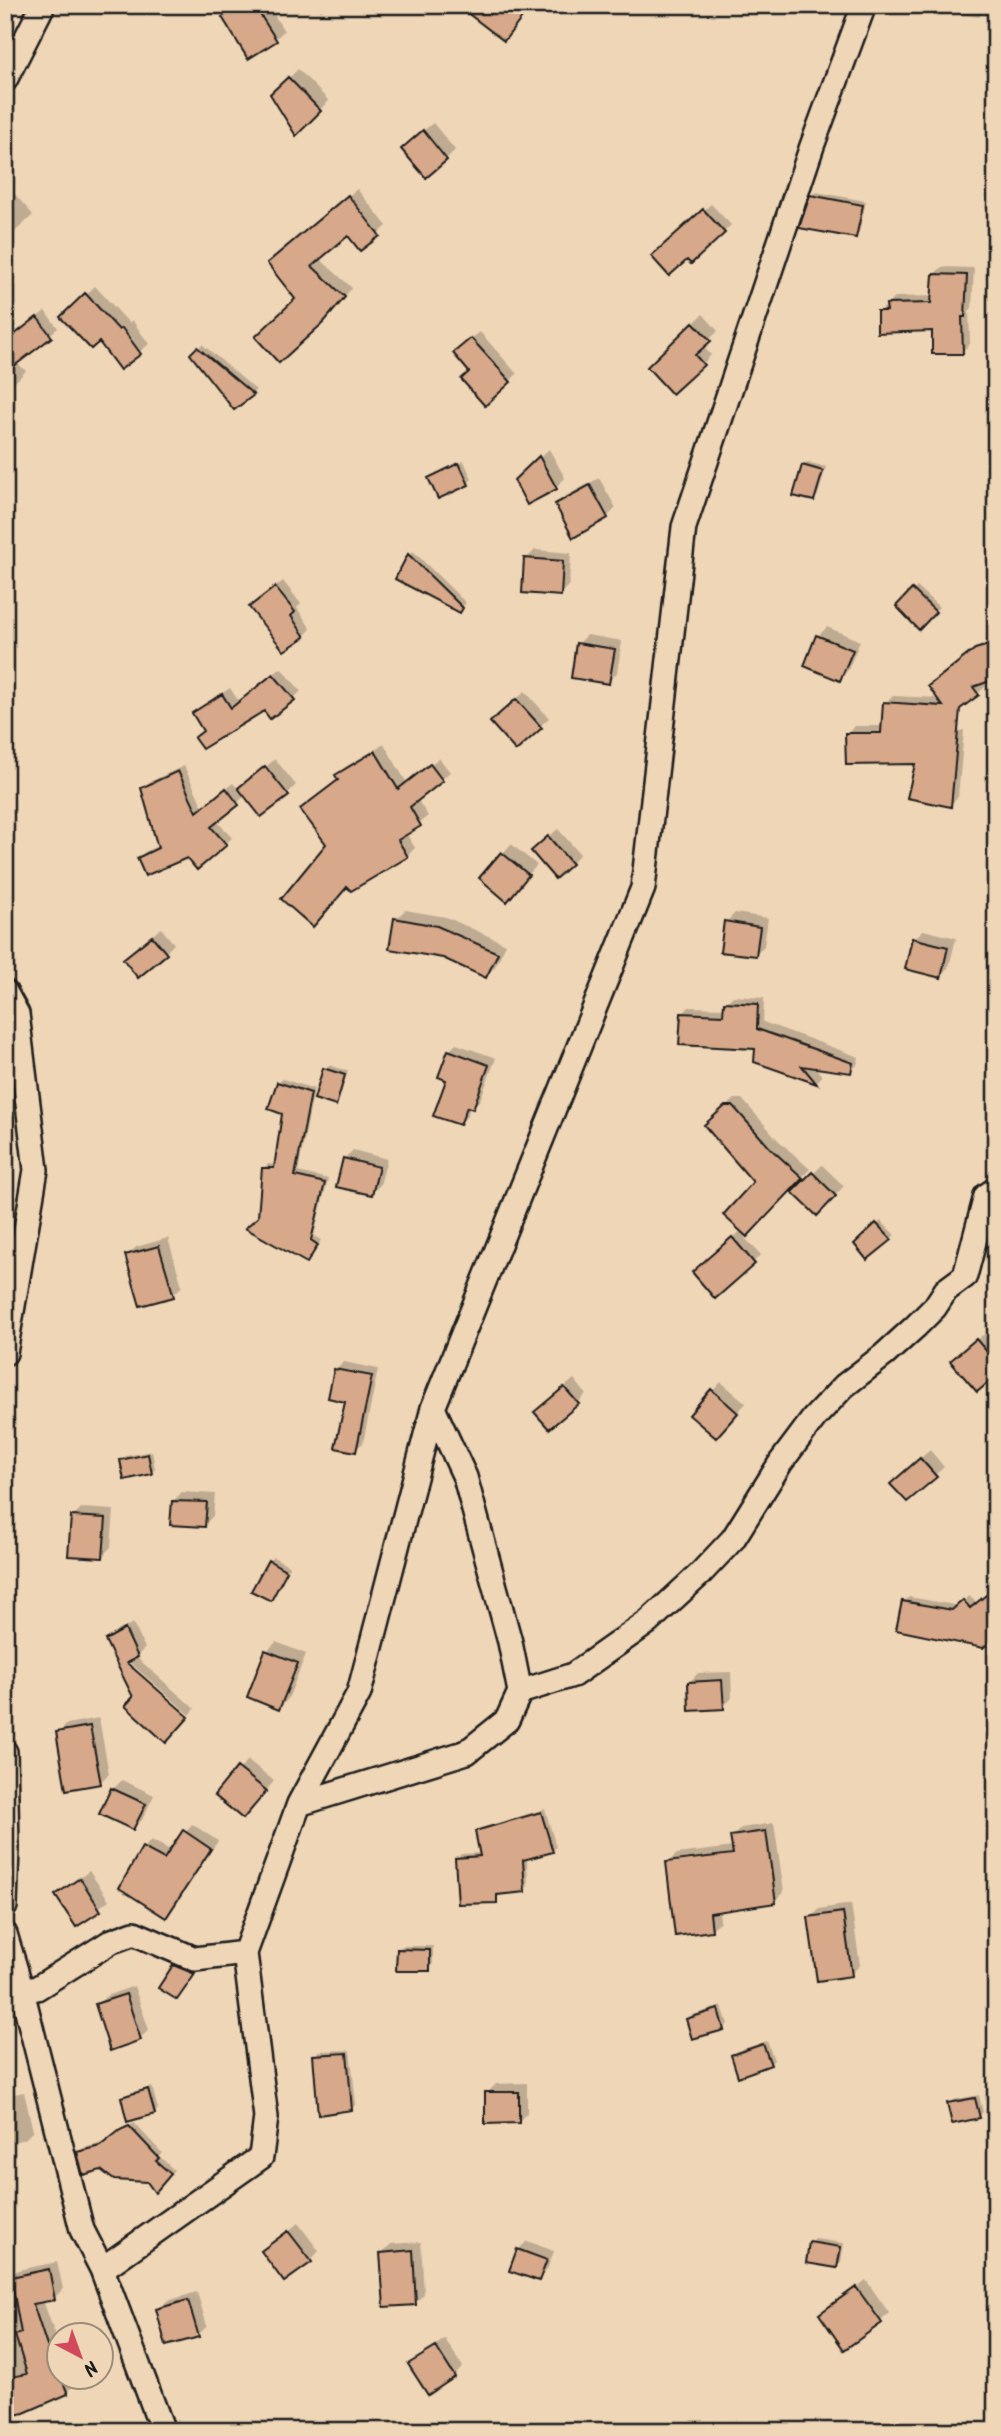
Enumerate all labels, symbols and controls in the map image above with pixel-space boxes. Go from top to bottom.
north arrow [46,2320,116,2390]
text: N [75,2352,104,2383]

